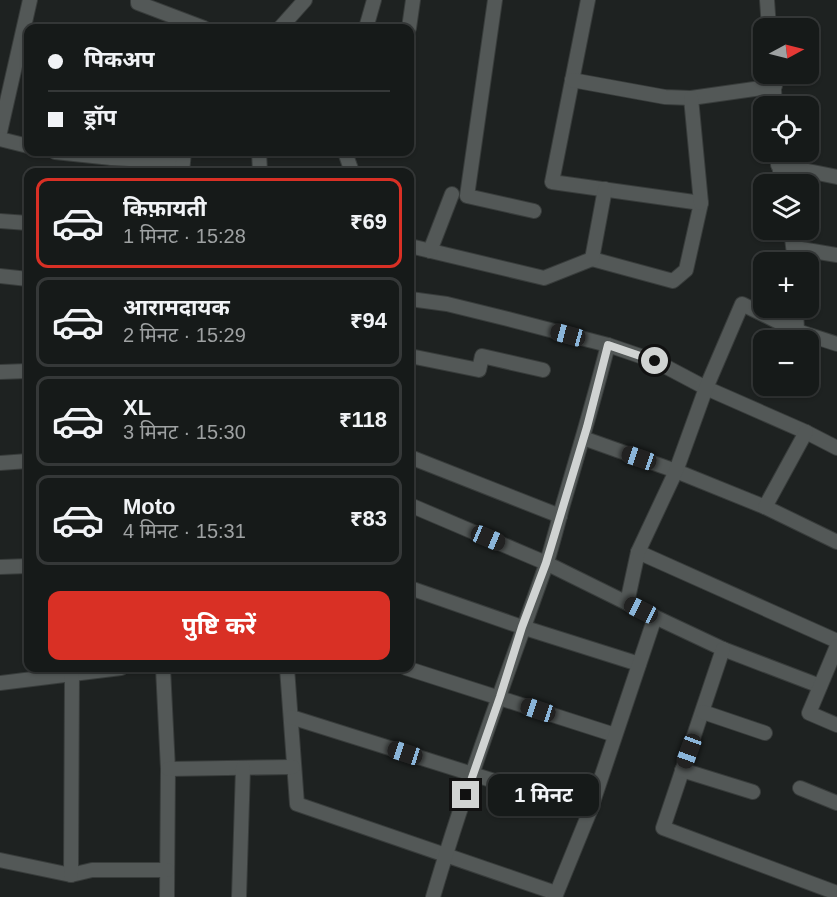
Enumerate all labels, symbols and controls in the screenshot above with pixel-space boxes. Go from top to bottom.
north arrow [753,18,819,84]
map controls [753,18,819,396]
text: पिकअप [84,47,155,72]
button: locate [753,96,819,162]
text: ड्रॉप [84,105,117,130]
button: layers [753,174,819,240]
icon: car [51,196,105,250]
text: किफ़ायती [123,196,207,221]
text: ₹69 [350,209,387,234]
text: 1 मिनट · 15:28 [123,225,246,247]
button: + [753,252,819,318]
icon: car [51,295,105,349]
text: आरामदायक [123,295,230,320]
text: ₹94 [350,308,387,333]
car [548,322,588,348]
text: 2 मिनट · 15:29 [123,324,246,346]
button: − [753,330,819,396]
route start [641,347,668,374]
icon: car [51,394,105,448]
text: XL [123,395,151,420]
text: ₹118 [339,407,387,432]
text: 3 मिनट · 15:30 [123,421,246,443]
car [619,444,659,472]
icon: car [51,493,105,547]
text: Moto [123,494,176,519]
text: ₹83 [350,506,387,531]
text: 4 मिनट · 15:31 [123,520,246,542]
car [468,523,508,553]
button: पुष्टि करें [48,591,390,660]
car [621,594,661,626]
car [518,696,558,724]
car [674,731,704,771]
car [385,739,425,767]
callout: 1 मिनट [487,774,598,816]
route end [452,781,479,808]
text: 1 मिनट [514,784,573,806]

